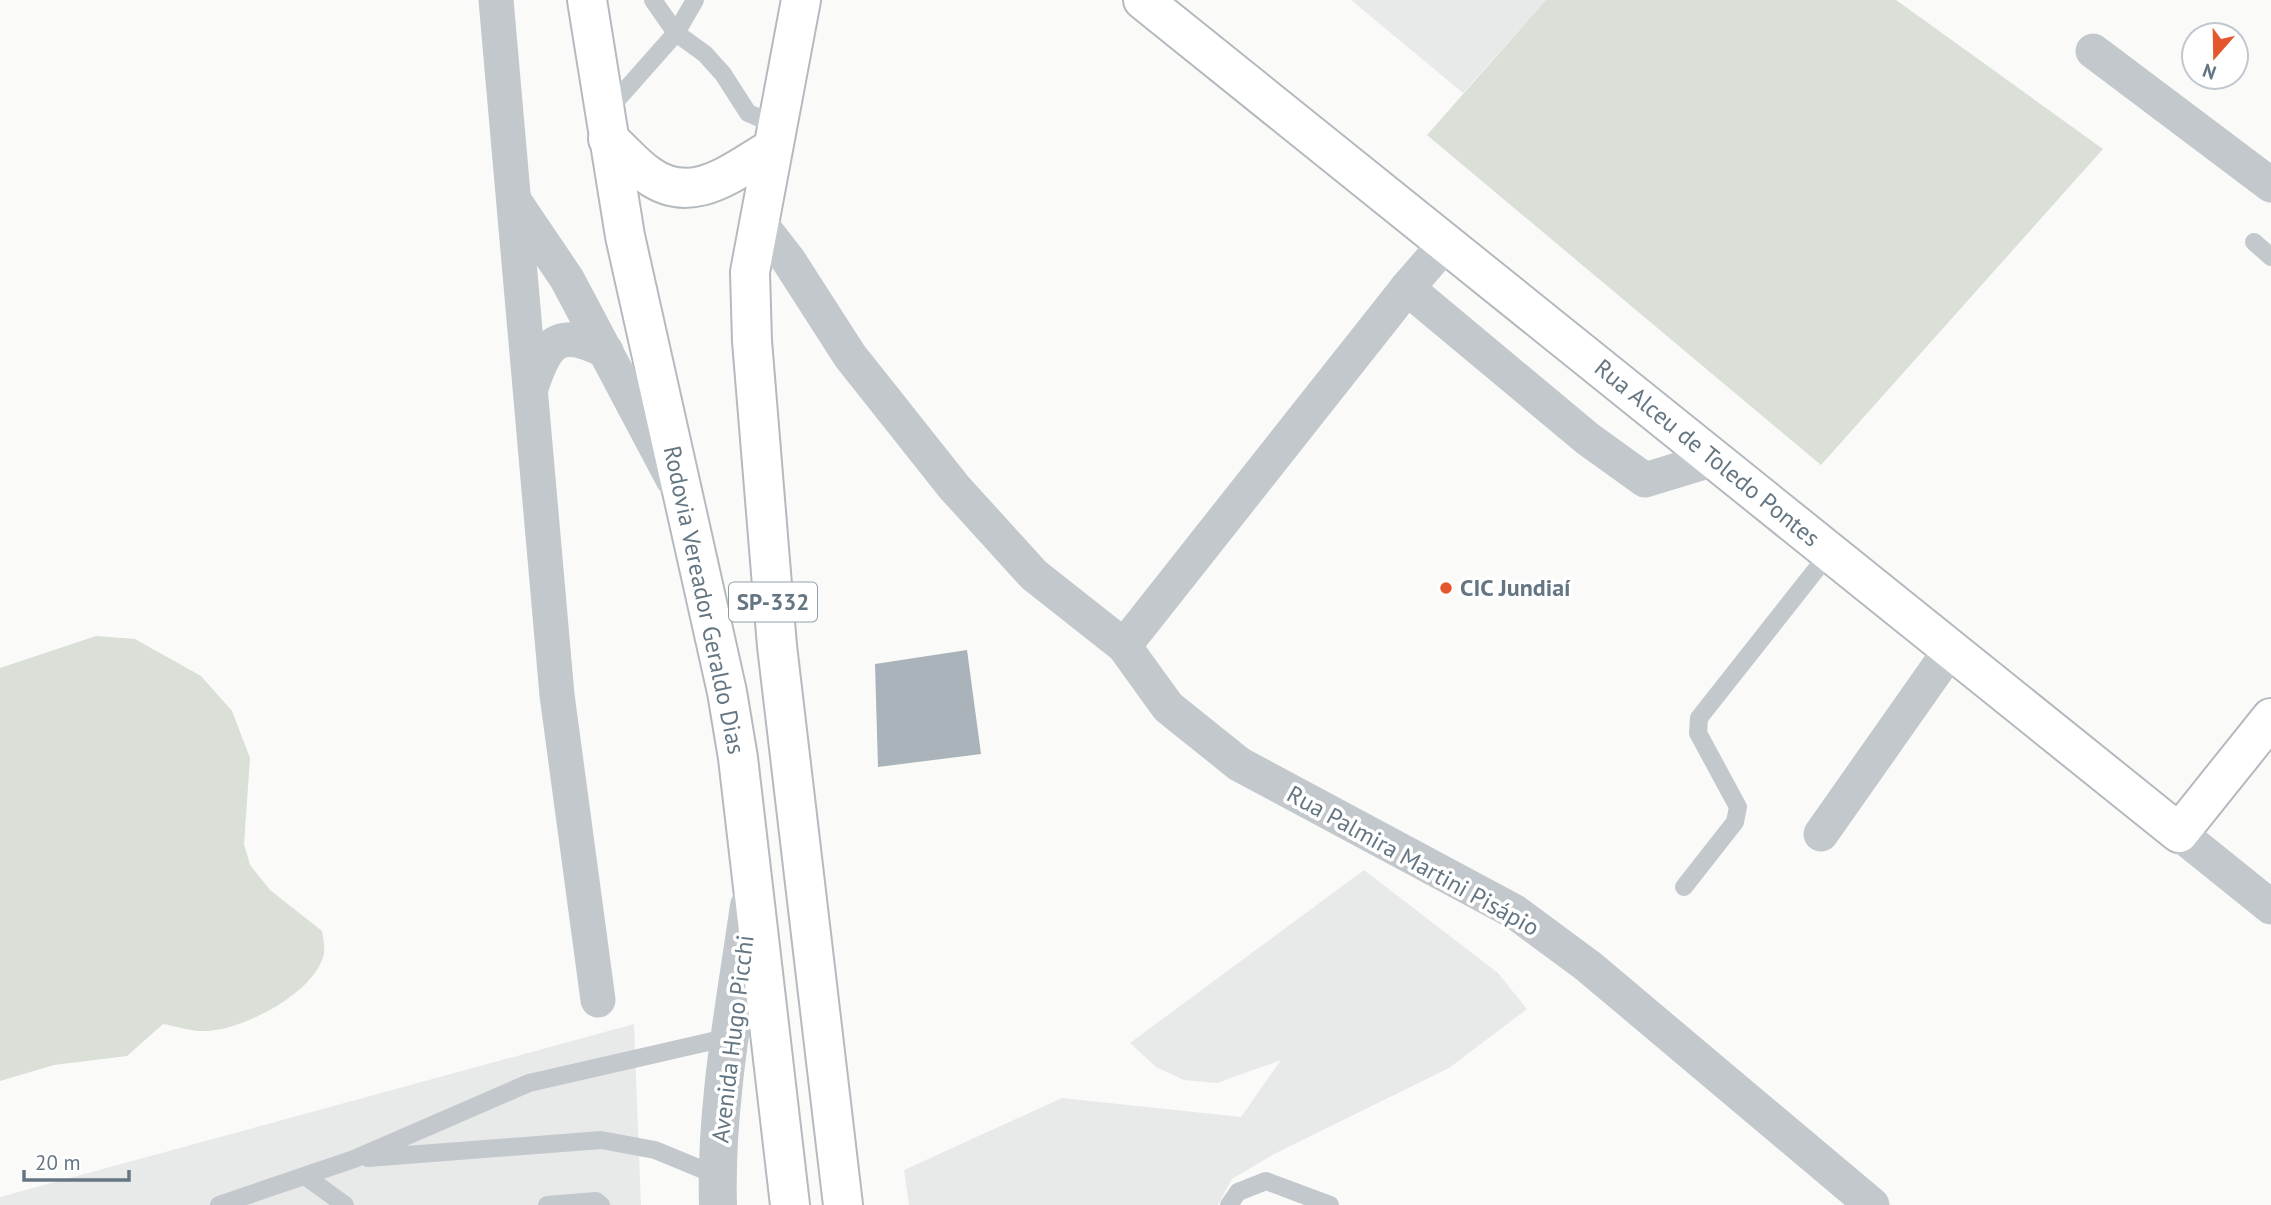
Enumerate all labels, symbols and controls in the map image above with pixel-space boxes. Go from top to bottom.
north arrow [2180,21,2250,91]
text: N [2199,59,2219,85]
street label: Rua Alceu de Toledo Pontes [1588,352,1826,553]
street label: Rodovia Vereador Geraldo Dias [657,443,752,757]
place label: CIC Jundiaí [1460,572,1571,603]
marker: CIC Jundiaí [1438,580,1454,596]
road number: SP-332 [729,582,817,622]
street label: Rua Palmira Martini Pisápio [1282,778,1545,943]
street label: Avenida Hugo Picchi [704,933,761,1145]
scale bar [24,1138,130,1182]
text: 20 m [35,1149,81,1176]

